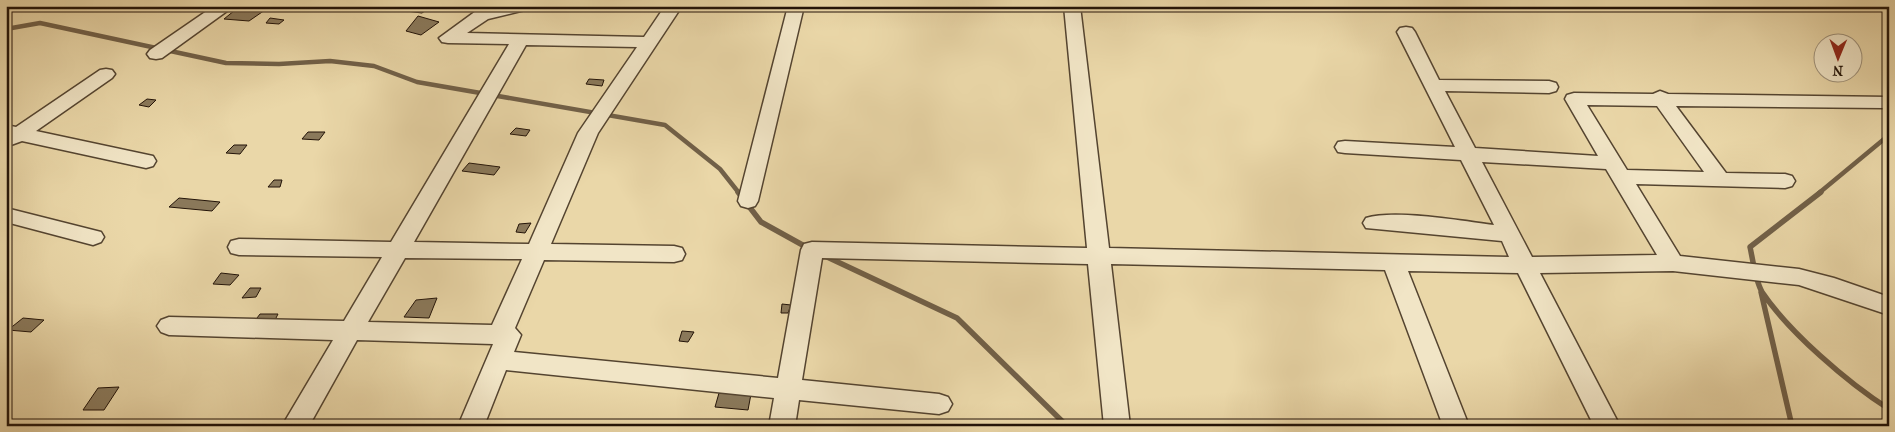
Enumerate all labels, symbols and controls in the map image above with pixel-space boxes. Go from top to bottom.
north arrow [1812,32,1862,82]
text: N [1832,62,1843,79]

